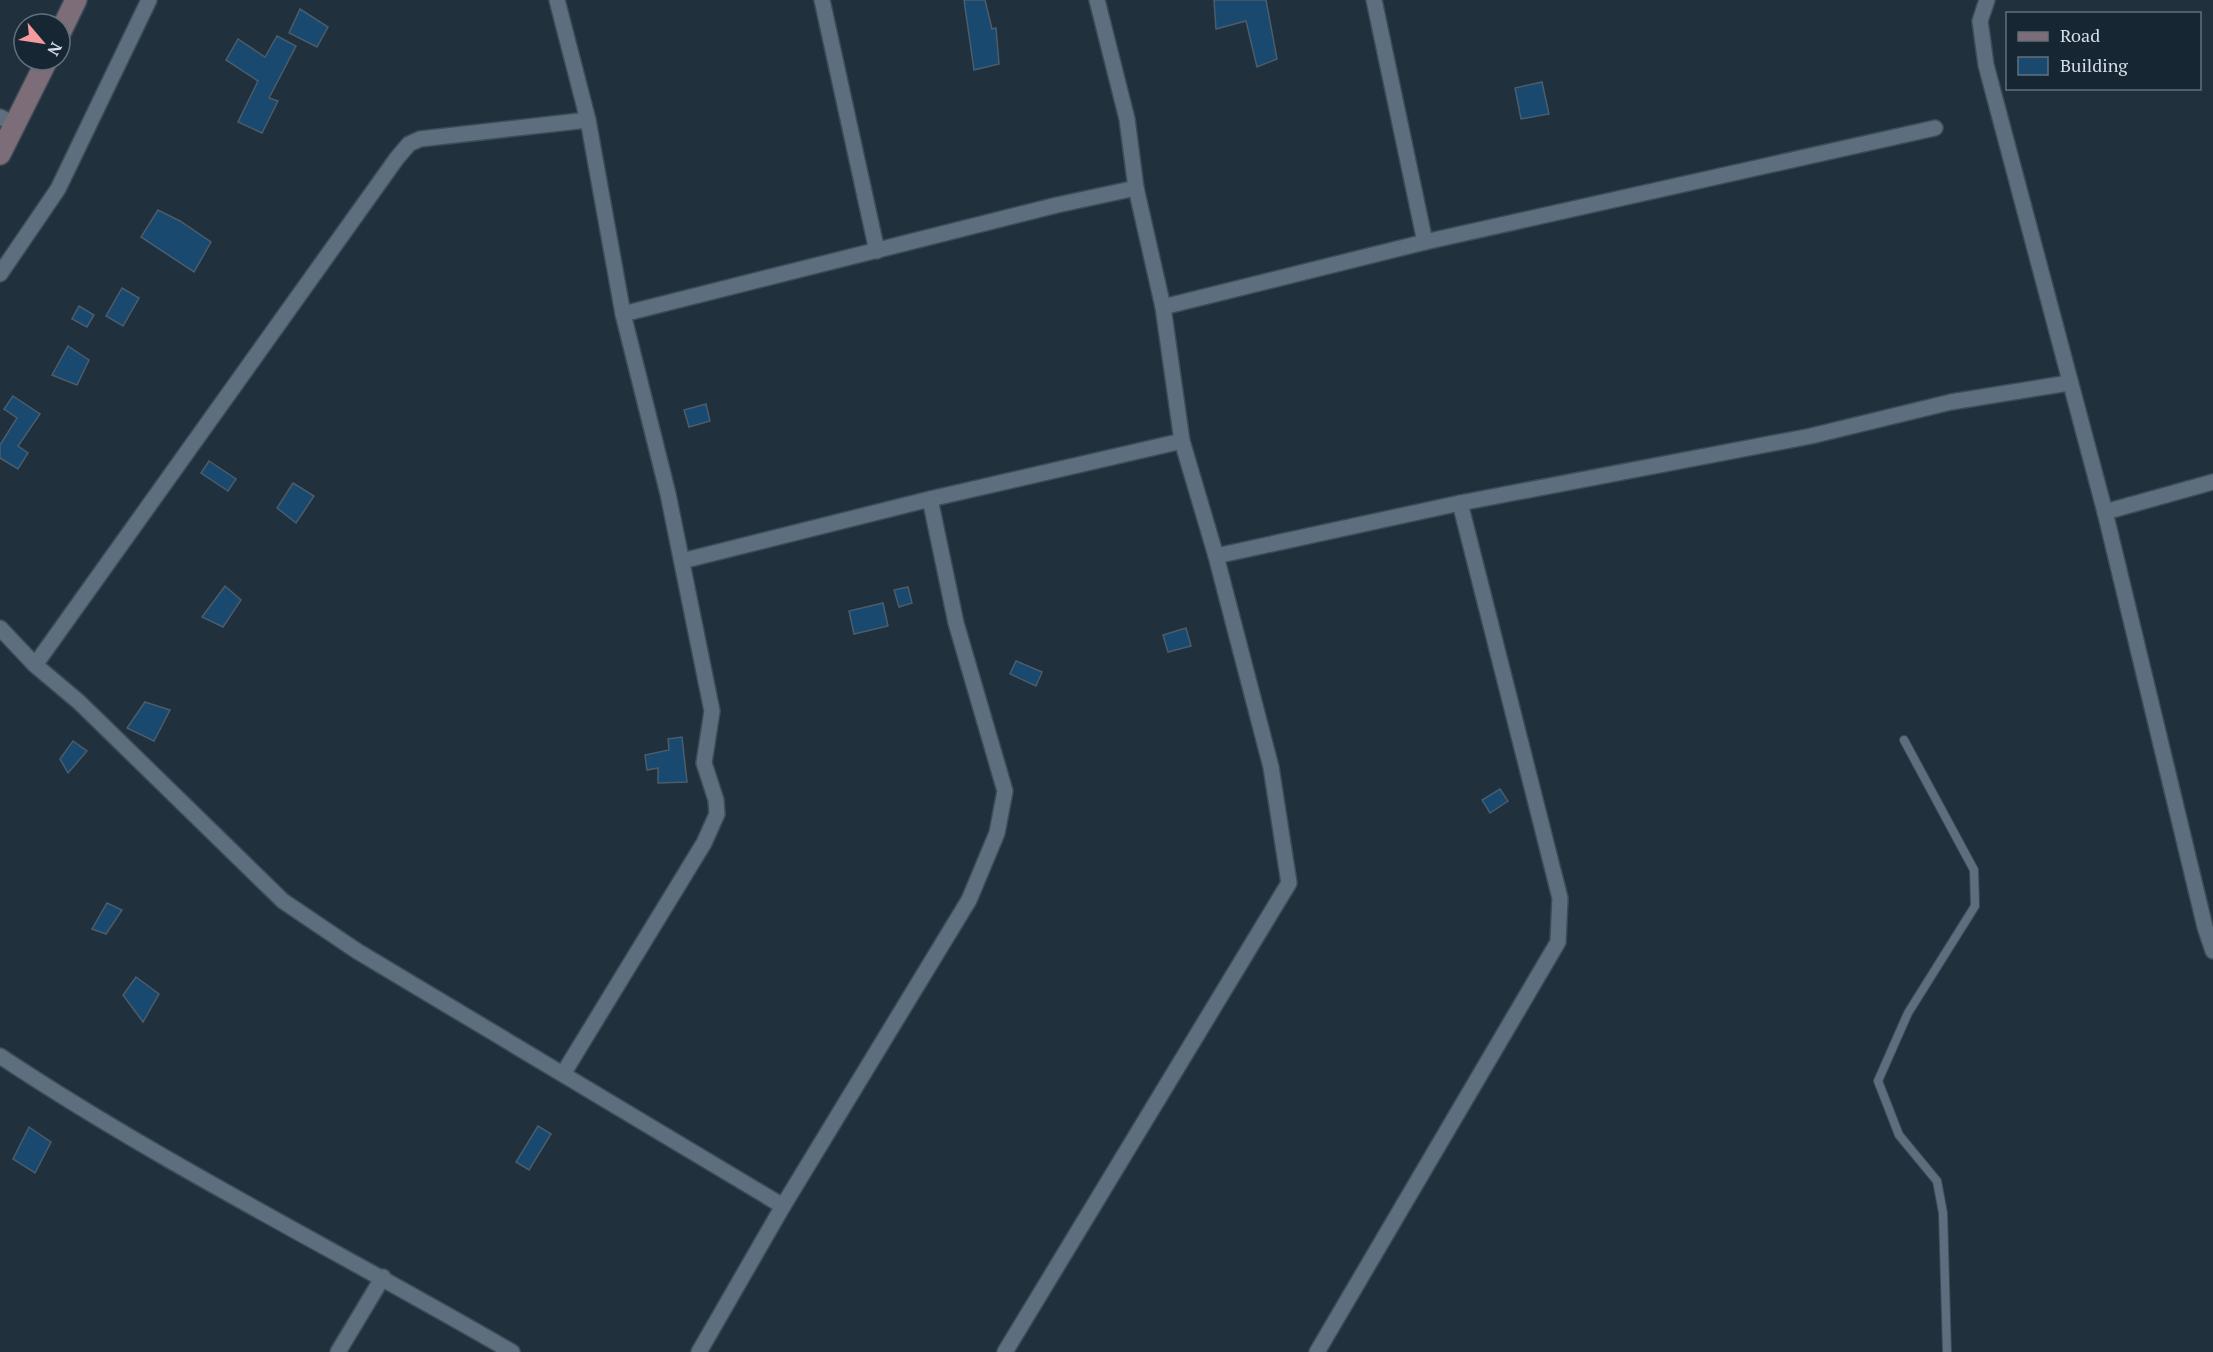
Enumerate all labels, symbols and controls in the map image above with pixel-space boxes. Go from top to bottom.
north arrow [12,12,72,72]
legend [2006,12,2201,90]
text: Road [2060,23,2100,47]
text: N [43,39,68,60]
text: Building [2060,53,2128,77]

